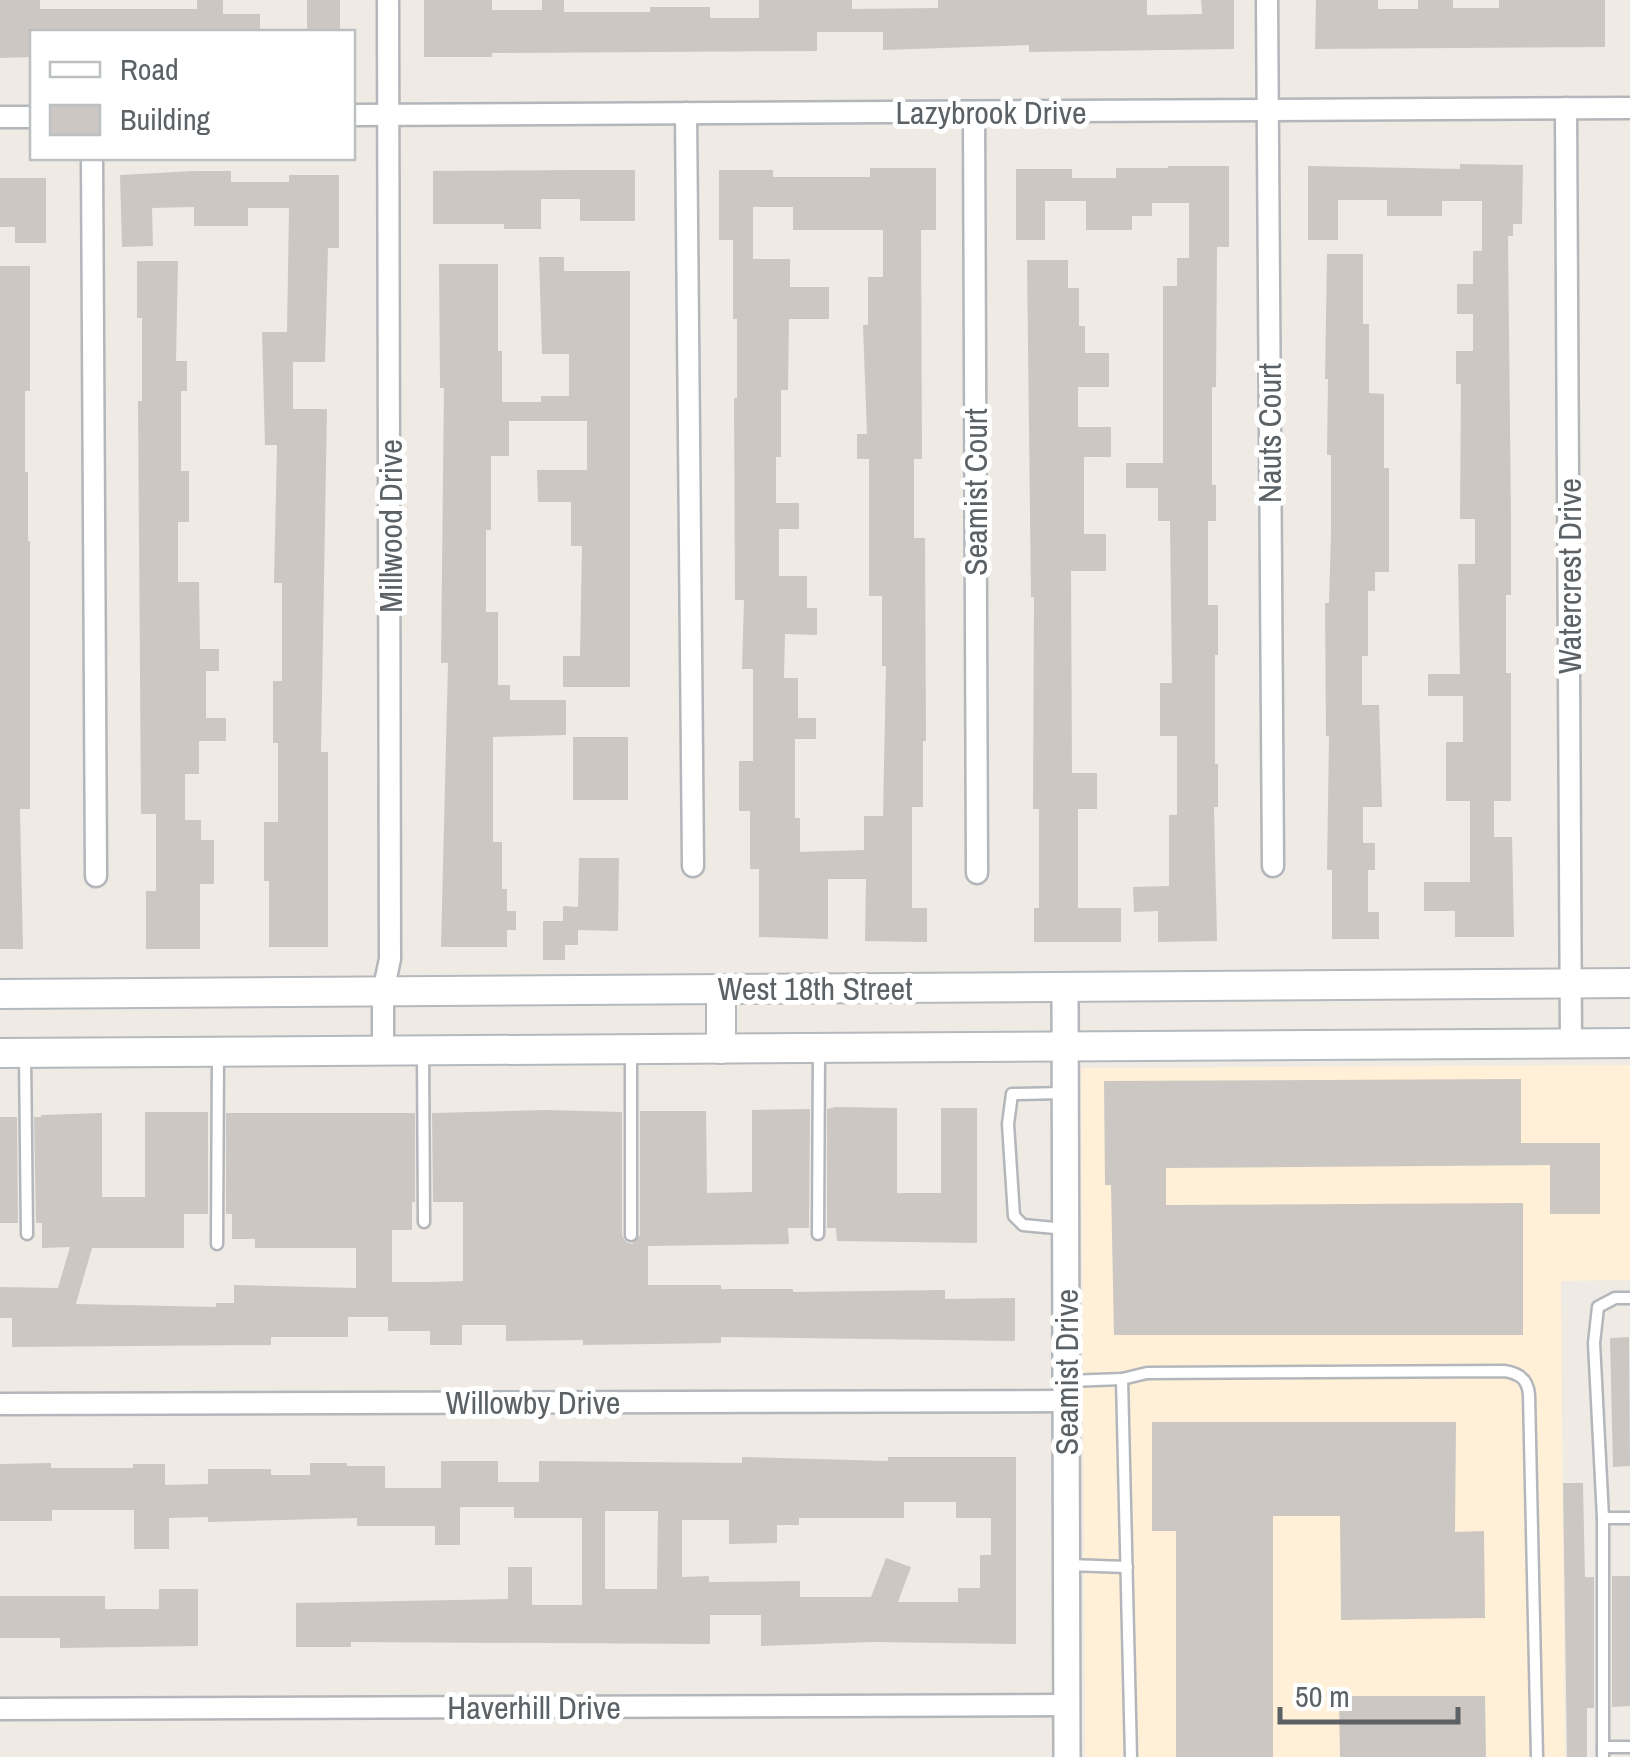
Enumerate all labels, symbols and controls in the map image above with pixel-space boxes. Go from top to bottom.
legend [30,30,355,160]
text: Road [120,49,179,89]
street label: Lazybrook Drive [895,91,1087,134]
text: Building [120,99,211,139]
street label: Nauts Court [1248,363,1291,503]
street label: Seamist Court [954,408,997,576]
street label: Millwood Drive [369,439,412,613]
street label: Watercrest Drive [1548,478,1591,674]
street label: West 18th Street [717,967,913,1010]
street label: Seamist Drive [1045,1289,1088,1455]
street label: Willowby Drive [446,1381,620,1424]
scale bar [1280,1662,1458,1724]
text: 50 m [1295,1676,1350,1716]
street label: Haverhill Drive [447,1686,621,1729]

